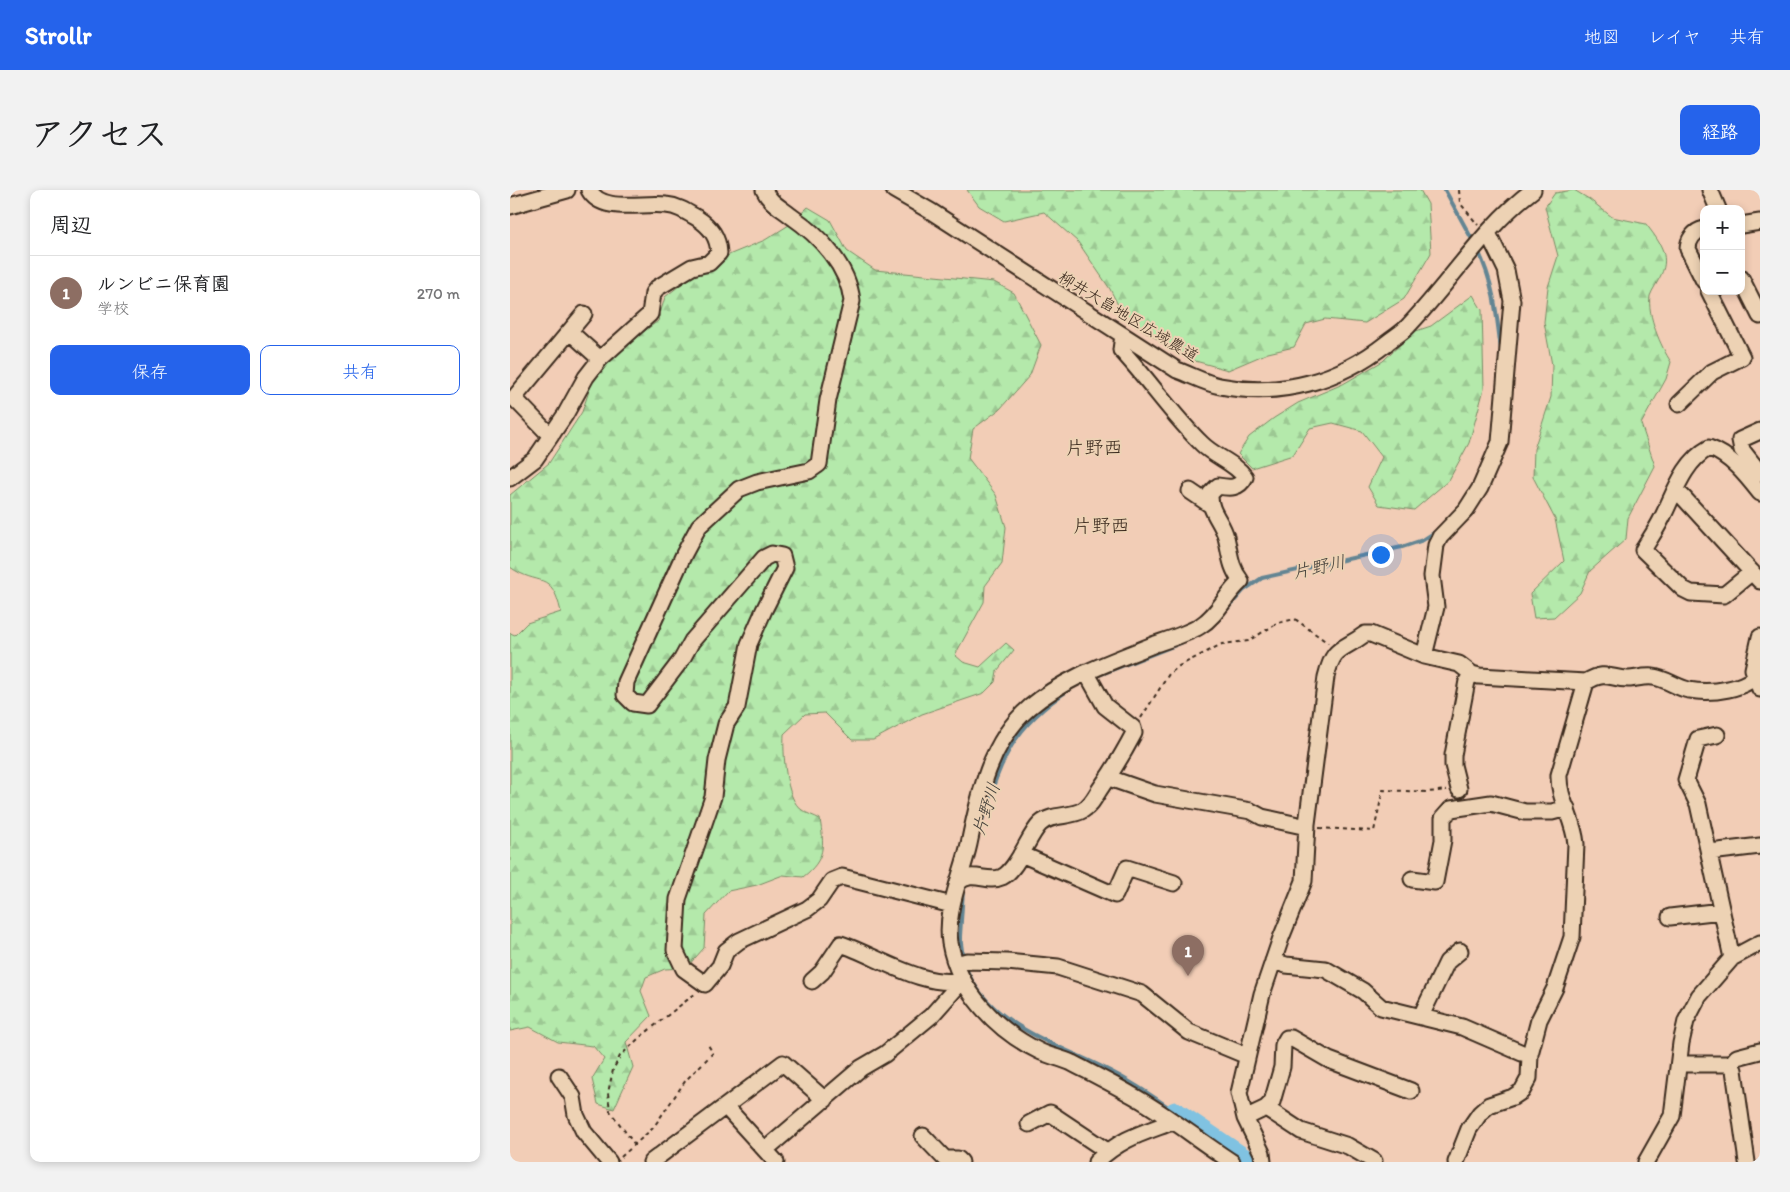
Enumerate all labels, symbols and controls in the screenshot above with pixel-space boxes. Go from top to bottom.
text: Strollr [25,21,91,50]
text: 地図 [1584,26,1620,48]
text: レイヤ [1648,26,1701,48]
text: 共有 [1729,26,1765,48]
button: 経路 [1680,105,1760,155]
text: アクセス [30,113,168,155]
map controls [1700,205,1745,295]
button: + [1700,205,1745,250]
text: 周辺 [50,212,92,237]
button: − [1700,250,1745,295]
street label: 柳井大畠地区広域農道 [1055,267,1202,366]
text: ルンビニ保育園 [97,272,230,295]
text: 1 [62,284,70,303]
text: 270 m [417,284,460,303]
text: 学校 [97,299,129,318]
button: 保存 [50,345,250,395]
button: 共有 [260,345,460,395]
district label: 片野西 [1065,436,1123,459]
district label: 片野西 [1072,514,1130,537]
your location [1368,542,1394,568]
water label: 片野川 [1290,551,1348,583]
water label: 片野川 [967,780,1005,838]
pin: 1 [1172,935,1204,976]

